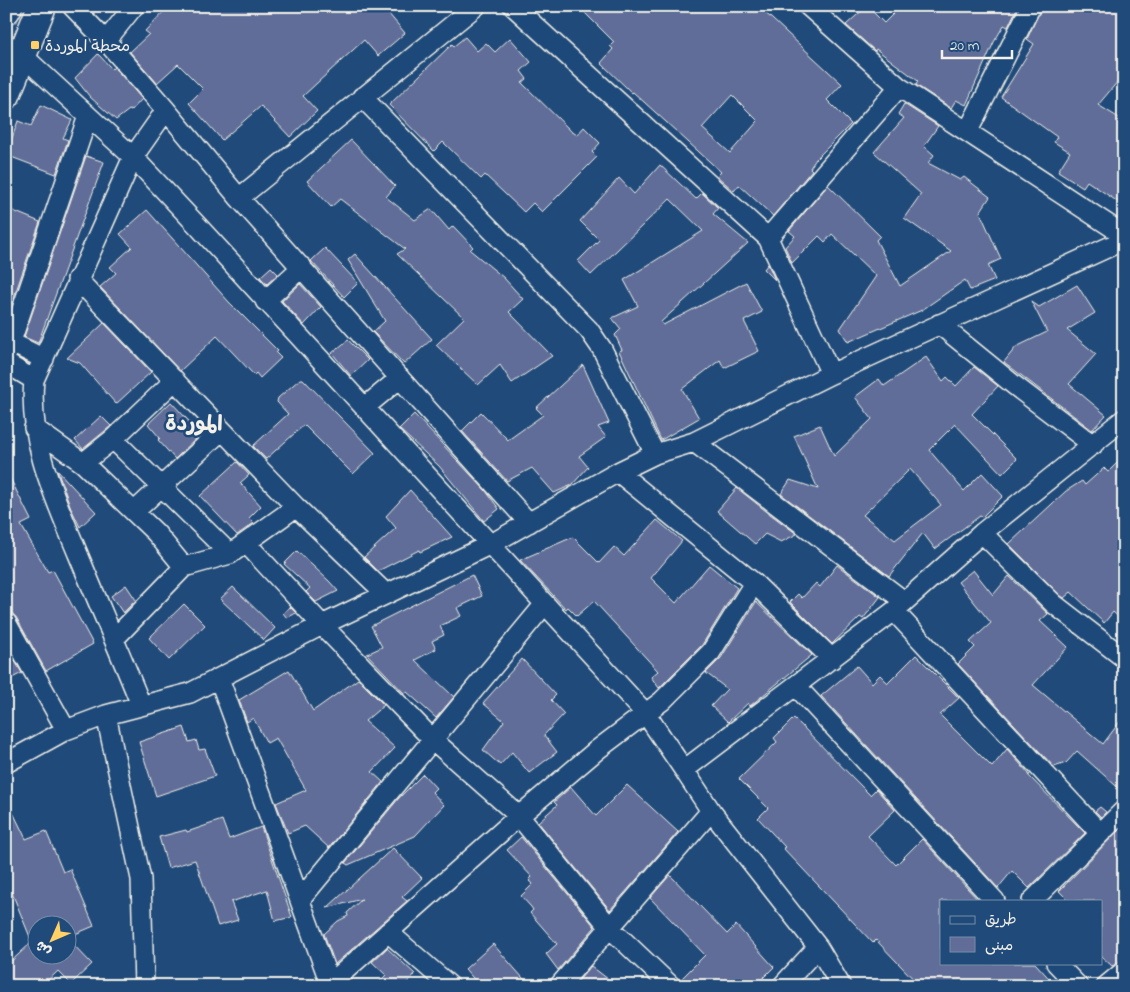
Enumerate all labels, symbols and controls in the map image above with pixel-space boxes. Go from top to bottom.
scale bar [942,28,1012,60]
place label: محطة الموردة [45,35,130,59]
text: 20 m [950,35,980,57]
marker: محطة الموردة [29,39,41,51]
district label: الموردة [165,410,223,440]
legend [940,900,1102,964]
text: طريق [985,909,1017,931]
north arrow [28,914,78,964]
text: ش [31,935,57,961]
text: مبنى [985,935,1013,957]

